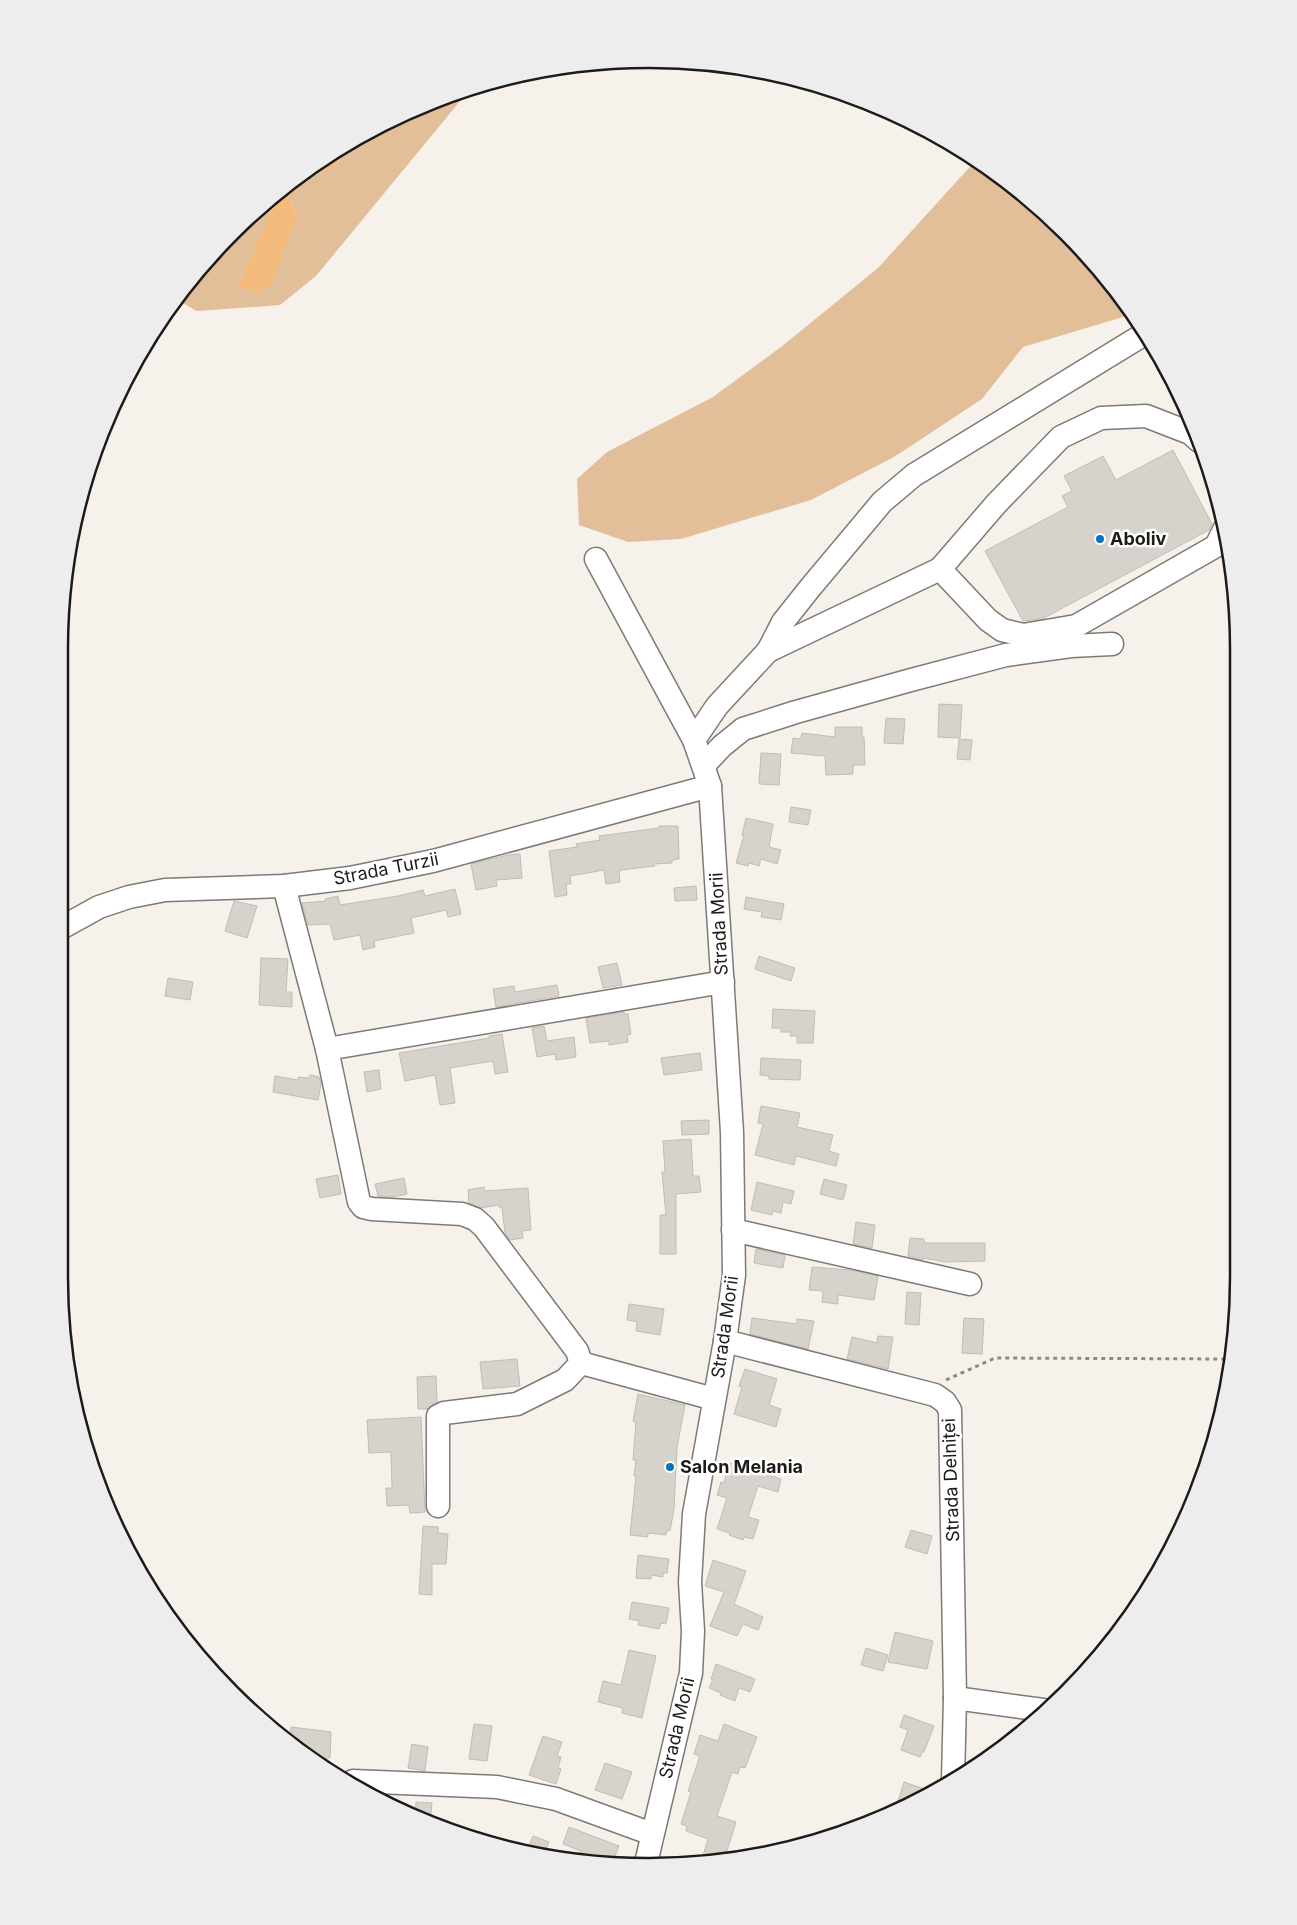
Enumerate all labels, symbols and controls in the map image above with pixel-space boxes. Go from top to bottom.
place label: Aboliv [1110,528,1167,549]
marker: Aboliv [1094,533,1106,545]
street label: Strada Turzii [331,848,440,889]
street label: Strada Morii [705,872,732,976]
street label: Strada Morii [707,1274,742,1380]
street label: Strada Delniței [938,1418,964,1542]
place label: Salon Melania [680,1456,803,1477]
marker: Salon Melania [664,1461,676,1473]
street label: Strada Morii [655,1675,698,1781]

